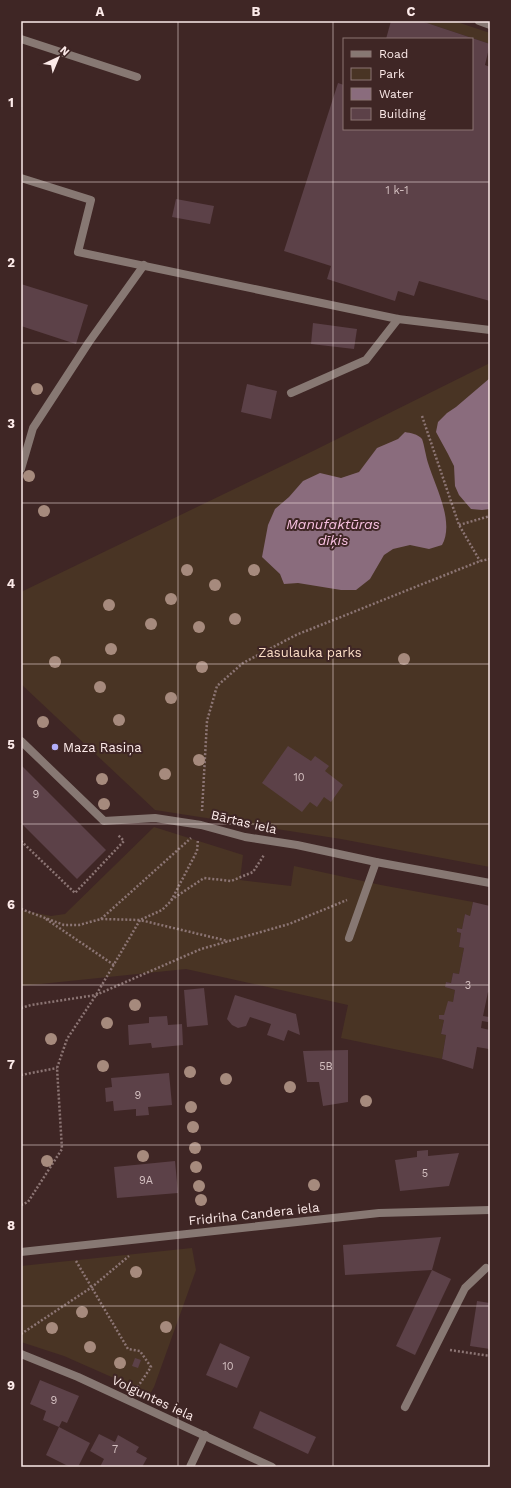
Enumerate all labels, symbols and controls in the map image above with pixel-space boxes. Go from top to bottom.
text: A [96,4,105,19]
text: B [252,4,261,19]
text: C [407,4,416,19]
north arrow [38,38,78,78]
legend [343,38,473,130]
text: N [57,44,72,59]
text: Road [379,47,408,61]
text: Park [379,67,405,81]
text: Water [379,87,414,101]
text: 1 [8,95,14,110]
text: Building [379,107,426,121]
house number: 1 k-1 [385,184,409,197]
text: 2 [7,255,15,270]
text: 3 [7,416,15,431]
water label: Manufaktūras dīķis [286,516,380,549]
text: 4 [7,576,16,591]
park label: Zasulauka parks [258,645,362,660]
text: 5 [7,737,15,752]
place label: Maza Rasiņa [63,740,142,756]
marker: Maza Rasiņa [50,742,60,752]
house number: 10 [293,771,305,784]
house number: 9 [33,788,40,801]
street label: Bārtas iela [210,807,279,837]
text: 6 [7,897,15,912]
house number: 3 [465,979,471,992]
text: 7 [7,1057,15,1072]
house number: 5B [319,1060,333,1073]
house number: 9 [135,1089,142,1102]
house number: 5 [422,1167,428,1180]
house number: 9A [139,1174,153,1187]
street label: Fridriha Candera iela [188,1200,321,1228]
text: 8 [7,1218,15,1233]
house number: 10 [222,1360,234,1373]
street label: Volguntes iela [109,1372,197,1424]
text: 9 [7,1378,15,1393]
house number: 9 [51,1394,58,1407]
house number: 7 [112,1443,118,1456]

